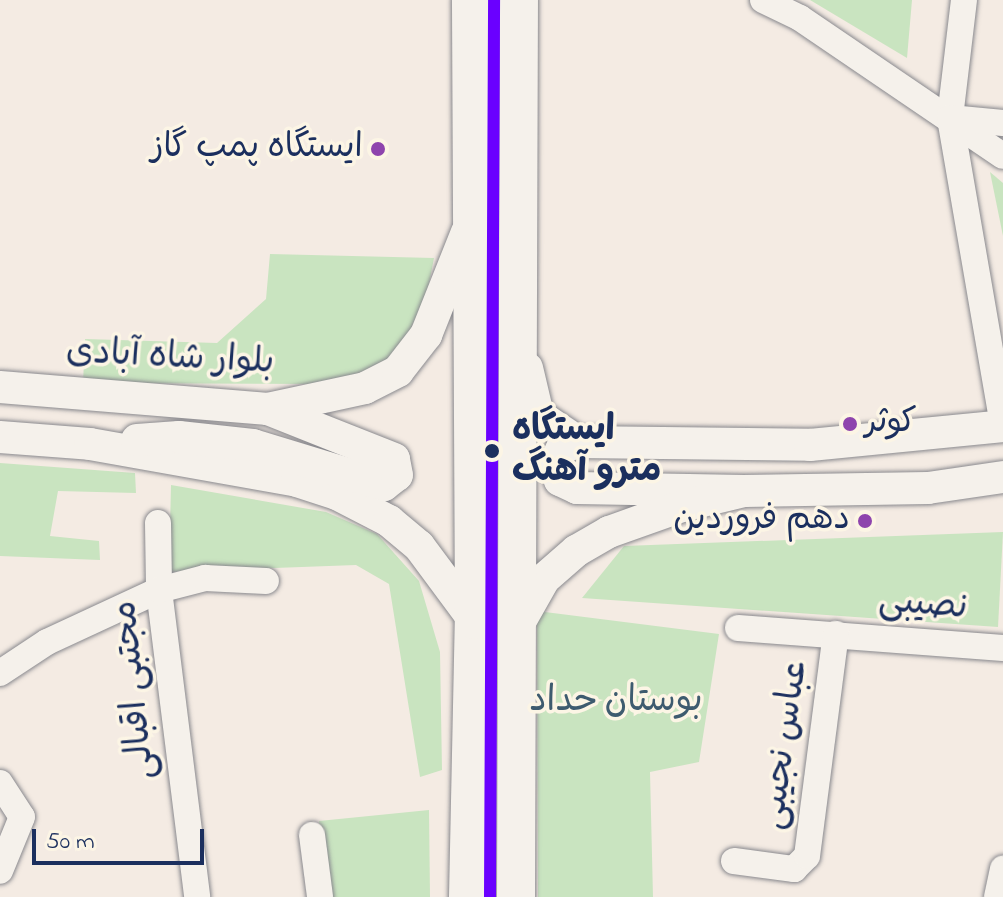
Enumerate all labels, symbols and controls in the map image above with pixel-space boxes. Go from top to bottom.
place label: ایستگاه پمپ گاز [151,129,363,169]
marker: ایستگاه پمپ گاز [370,141,386,157]
street label: بلوار شاه آبادی [65,331,275,385]
place label: کوثر [865,404,917,444]
place label: ایستگاه مترو آهنگ [512,408,661,493]
marker: کوثر [842,416,858,432]
marker: ایستگاه مترو آهنگ [479,438,505,464]
place label: دهم فروردین [673,501,850,541]
marker: دهم فروردین [857,513,873,529]
street label: نصیبی [877,580,969,630]
street label: مجتبی اقبالی [104,598,166,782]
street label: عباس نجیبی [752,658,818,832]
park label: بوستان حداد [529,680,703,724]
scale bar [36,813,208,863]
text: 50 m [46,825,95,860]

